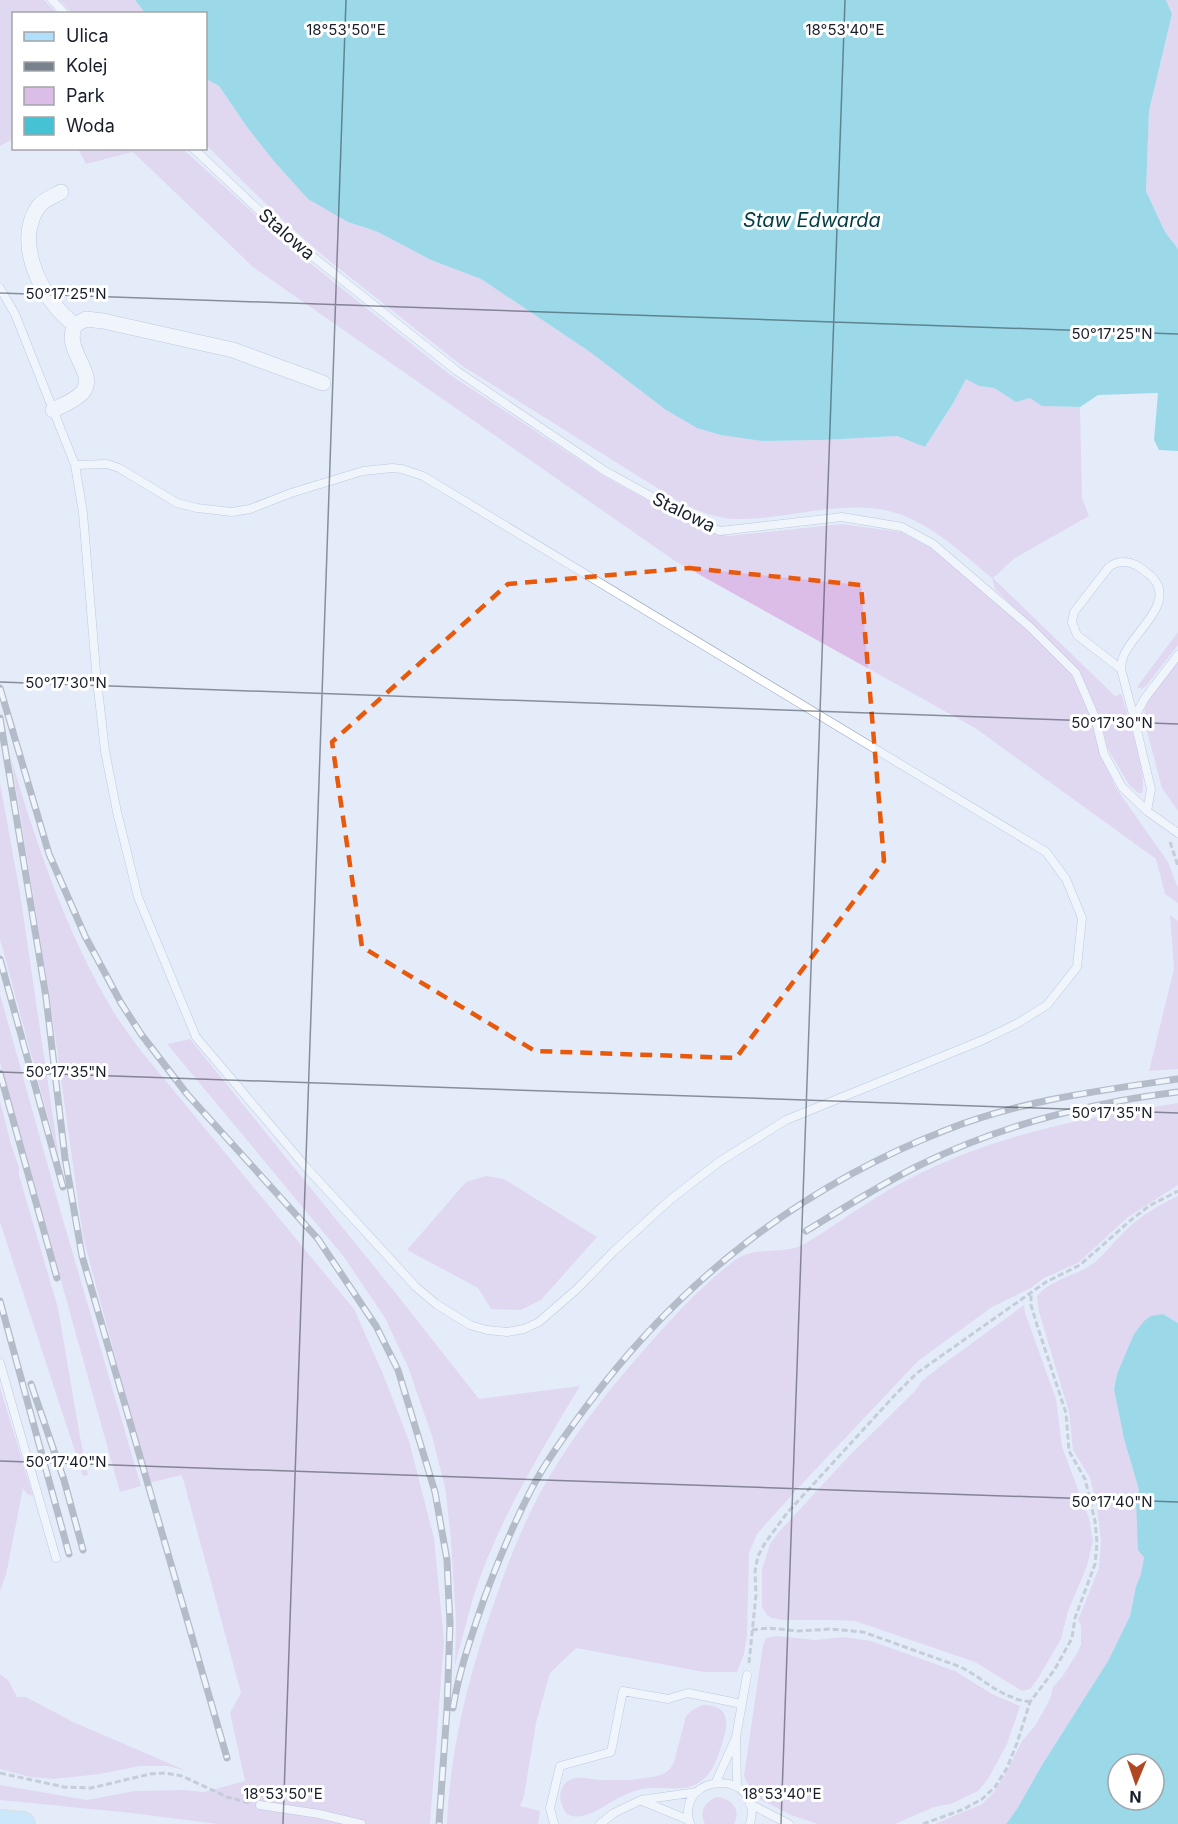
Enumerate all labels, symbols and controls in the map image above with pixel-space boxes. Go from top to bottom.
legend [12,12,207,150]
text: 18°53'50"E [306,20,386,39]
text: 18°53'40"E [805,20,885,39]
text: Ulica [66,25,109,46]
text: Kolej [66,55,107,76]
text: Park [66,85,105,106]
text: Woda [66,115,115,136]
street label: Stalowa [255,204,319,264]
water label: Staw Edwarda [743,208,881,232]
text: 50°17'25"N [25,284,107,303]
text: 50°17'25"N [1071,324,1153,343]
street label: Stalowa [649,488,719,536]
text: 50°17'30"N [25,673,107,692]
text: 50°17'30"N [1071,713,1153,732]
text: 50°17'35"N [25,1062,107,1081]
text: 50°17'35"N [1071,1103,1153,1122]
text: 50°17'40"N [25,1452,107,1471]
text: 50°17'40"N [1071,1492,1153,1511]
north arrow [1106,1752,1166,1812]
text: 18°53'50"E [243,1784,323,1803]
text: 18°53'40"E [742,1784,822,1803]
text: N [1129,1787,1142,1807]

